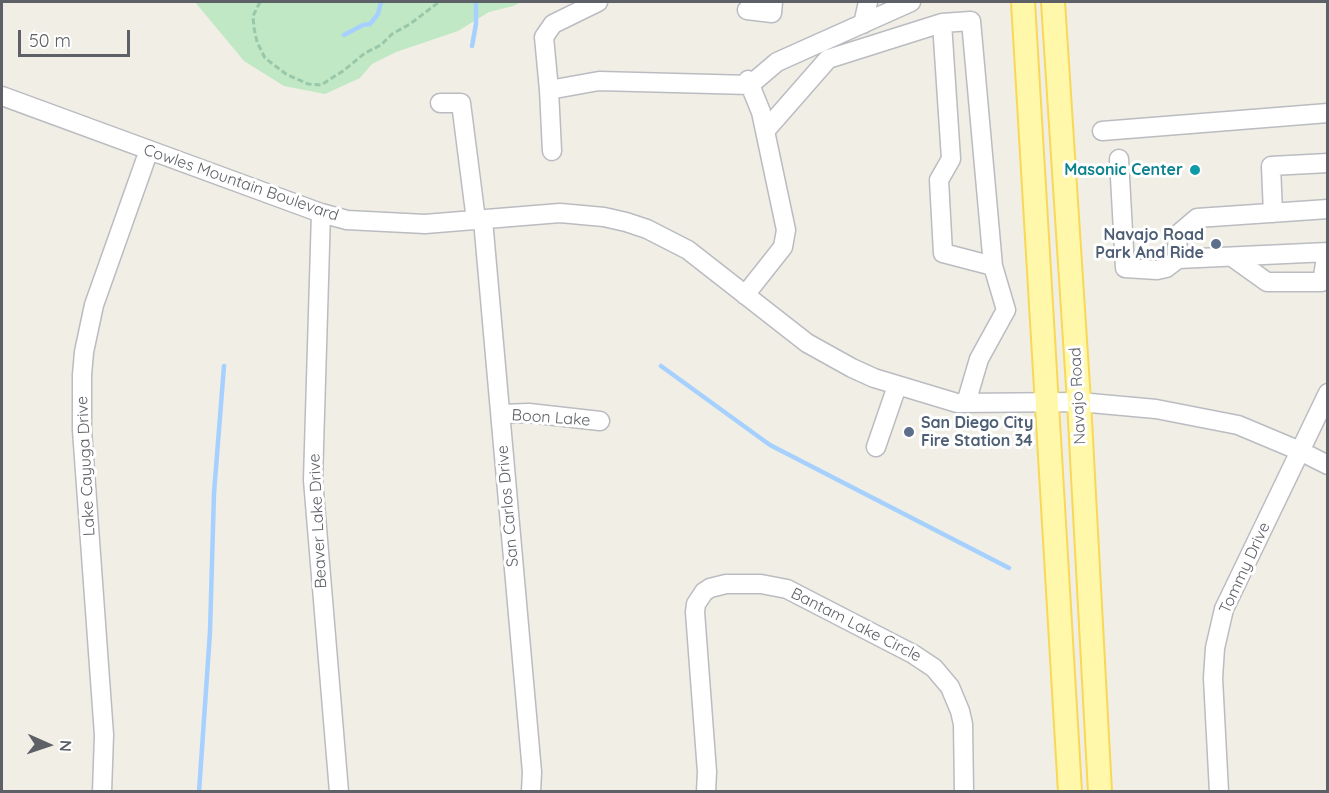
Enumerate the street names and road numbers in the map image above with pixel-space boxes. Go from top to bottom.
street label: Cowles Mountain Boulevard [141,141,341,225]
street label: Navajo Road [1066,347,1090,445]
street label: Lake Cayuga Drive [73,395,99,537]
street label: Boon Lake [511,406,591,430]
street label: San Carlos Drive [493,444,523,568]
street label: Beaver Lake Drive [305,453,331,589]
street label: Tommy Drive [1215,519,1275,617]
street label: Bantam Lake Circle [788,584,924,666]

